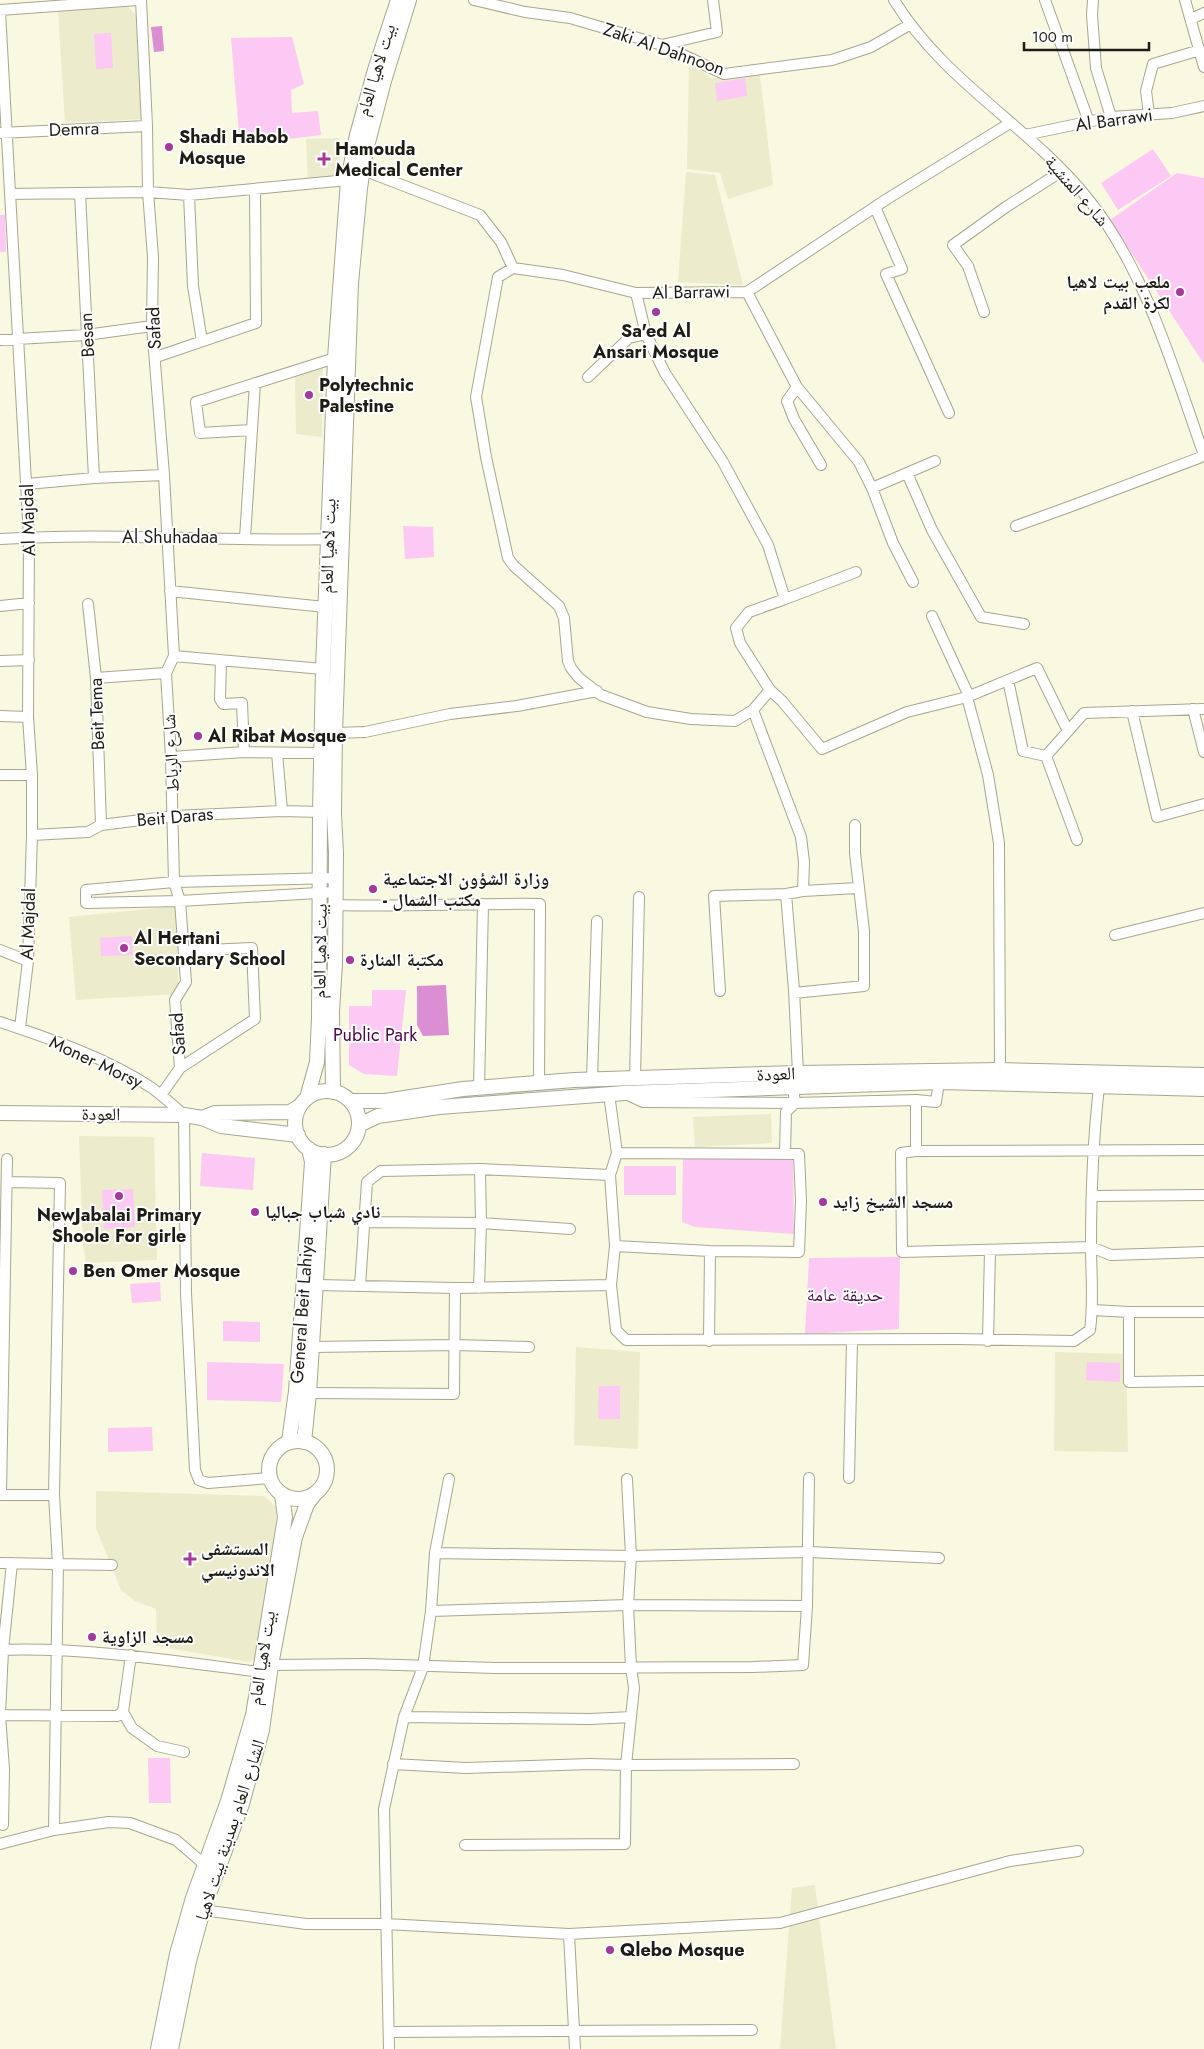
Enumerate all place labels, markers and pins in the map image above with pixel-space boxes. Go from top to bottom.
place label: Shadi Habob Mosque [179,124,288,171]
place label: Hamouda Medical Center [335,136,464,183]
marker: Shadi Habob Mosque [163,141,175,153]
marker: Hamouda Medical Center [317,152,331,166]
place label: ملعب بيت لاهيا لكرة القدم [1067,269,1170,316]
marker: ملعب بيت لاهيا لكرة القدم [1174,286,1186,298]
marker: Sa'ed Al Ansari Mosque [650,306,662,318]
place label: Sa'ed Al Ansari Mosque [592,318,719,365]
place label: Polytechnic Palestine [319,372,414,419]
marker: Polytechnic Palestine [303,389,315,401]
place label: Al Ribat Mosque [207,723,347,749]
marker: Al Ribat Mosque [192,730,204,742]
place label: وزارة الشؤون الاجتماعية - مكتب الشمال [383,866,549,913]
marker: وزارة الشؤون الاجتماعية - مكتب الشمال [367,883,379,895]
place label: Al Hertani Secondary School [133,925,285,972]
marker: Al Hertani Secondary School [118,942,130,954]
place label: مكتبة المنارة [360,947,444,973]
marker: مكتبة المنارة [344,954,356,966]
place label: مسجد الشيخ زايد [833,1189,953,1215]
marker: NewJabalai Primary Shoole For girle [113,1190,125,1202]
marker: مسجد الشيخ زايد [817,1196,829,1208]
place label: نادي شباب جباليا [265,1199,381,1226]
place label: NewJabalai Primary Shoole For girle [37,1202,202,1249]
marker: نادي شباب جباليا [249,1206,261,1218]
place label: Ben Omer Mosque [83,1258,240,1284]
marker: Ben Omer Mosque [67,1265,79,1277]
place label: المستشفى الاندونيسي [201,1536,275,1584]
marker: المستشفى الاندونيسي [183,1552,197,1566]
place label: مسجد الزاوية [102,1624,194,1650]
marker: مسجد الزاوية [86,1631,98,1643]
place label: Qlebo Mosque [620,1937,744,1963]
marker: Qlebo Mosque [604,1944,616,1956]

